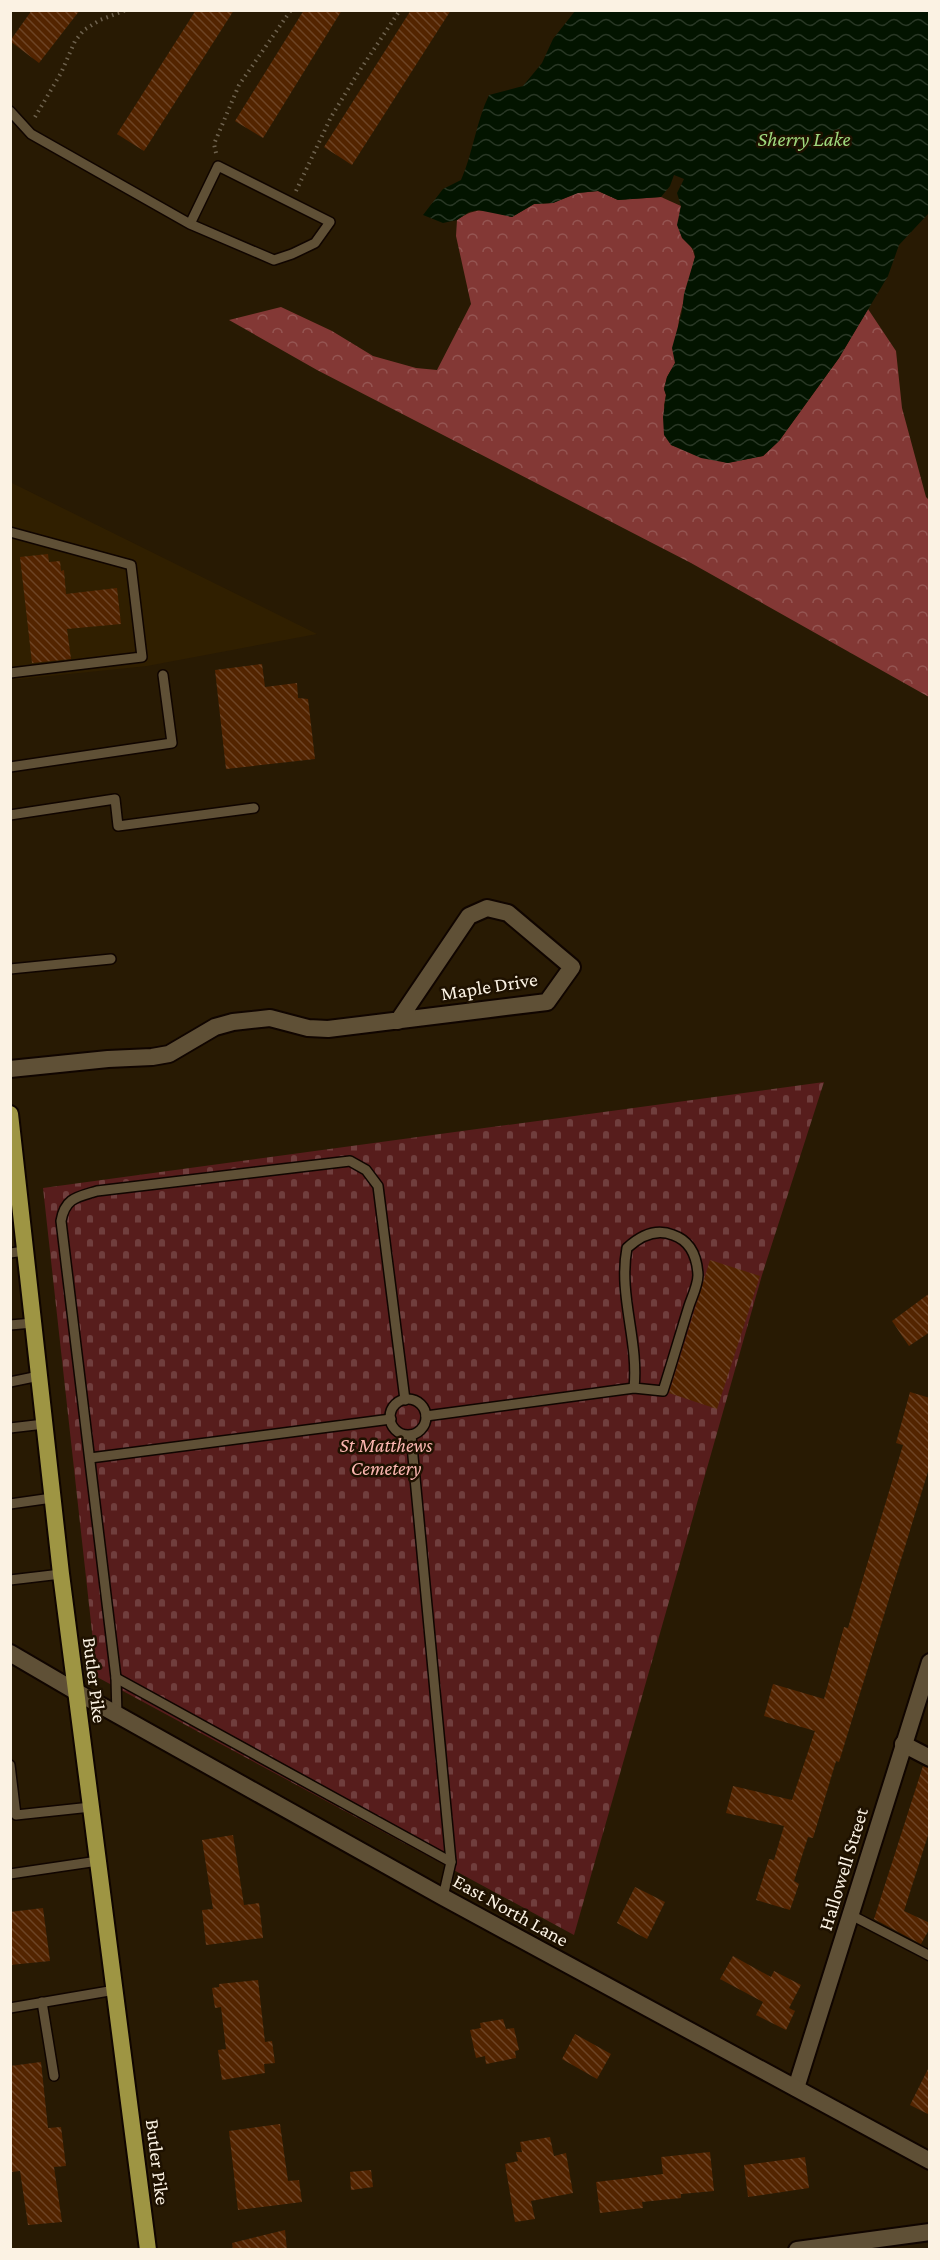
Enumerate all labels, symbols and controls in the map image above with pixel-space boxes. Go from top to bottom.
water label: Sherry Lake [757,127,851,151]
street label: Maple Drive [439,967,539,1005]
park label: St Matthews Cemetery [340,1434,433,1480]
street label: Butler Pike [79,1636,111,1724]
street label: Hallowell Street [814,1805,872,1933]
street label: East North Lane [450,1869,573,1951]
street label: Butler Pike [142,2118,174,2206]

